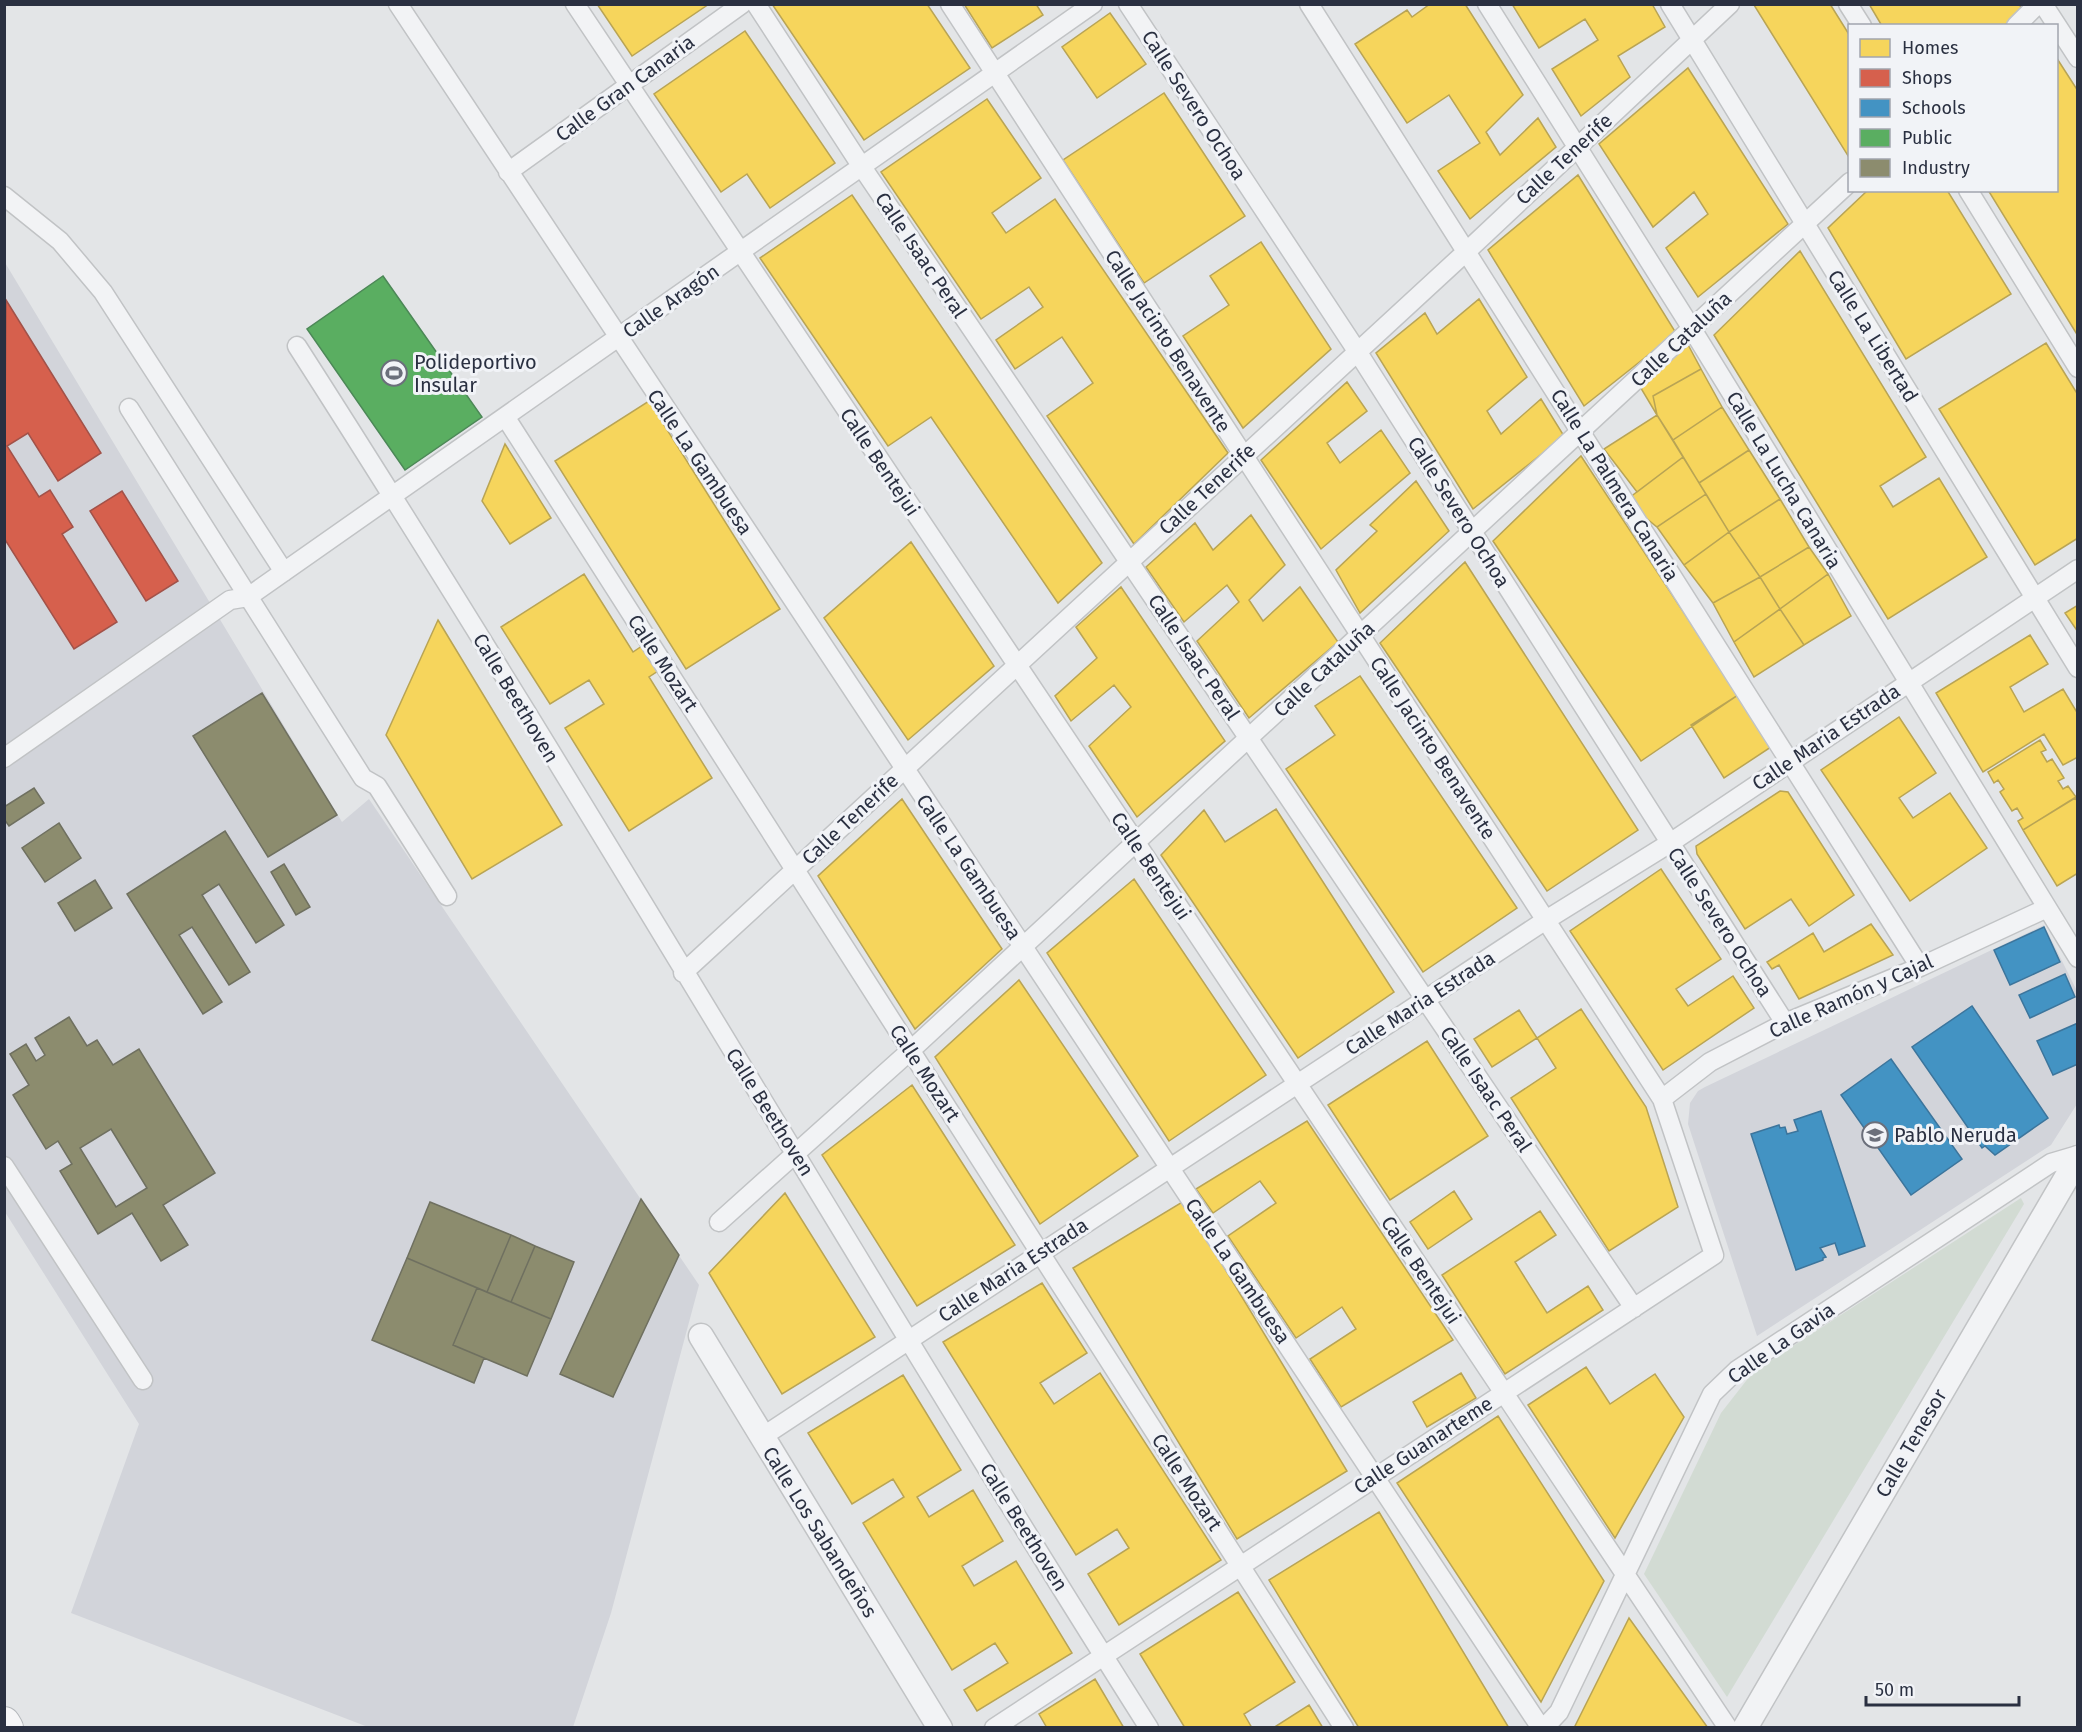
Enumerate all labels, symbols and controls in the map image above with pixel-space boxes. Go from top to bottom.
legend [1848,24,2058,192]
street label: Calle Severo Ochoa [1137,26,1251,184]
street label: Calle Gran Canaria [551,30,699,146]
text: Homes [1902,37,1958,59]
text: Shops [1902,67,1952,89]
text: Schools [1902,97,1966,119]
street label: Calle Tenerife [1511,108,1617,210]
text: Public [1902,127,1952,149]
text: Industry [1902,157,1970,179]
street label: Calle Isaac Peral [870,188,972,323]
street label: Calle Jacinto Benavente [1100,245,1236,437]
street label: Calle Aragón [618,259,724,343]
street label: Calle La Libertad [1823,265,1923,407]
street label: Calle Cataluña [1626,286,1736,392]
place label: Polideportivo Insular [414,350,537,397]
sports icon: Polideportivo Insular [379,358,409,388]
street label: Calle La Palmera Canaria [1546,384,1684,586]
street label: Calle La Gambuesa [642,385,758,539]
street label: Calle La Lucha Canaria [1721,387,1847,573]
street label: Calle Bentejui [835,403,925,521]
street label: Calle Severo Ochoa [1403,432,1515,592]
street label: Calle Tenerife [1154,438,1260,540]
street label: Calle Isaac Peral [1143,590,1245,725]
street label: Calle Mozart [623,610,704,717]
street label: Calle Cataluña [1269,616,1379,722]
street label: Calle Beethoven [468,629,564,767]
street label: Calle Jacinto Benavente [1365,652,1501,844]
street label: Calle Maria Estrada [1747,679,1905,795]
street label: Calle Tenerife [797,768,903,870]
street label: Calle La Gambuesa [911,790,1027,944]
street label: Calle Bentejui [1106,807,1196,925]
street label: Calle Severo Ochoa [1663,843,1777,1001]
street label: Calle Maria Estrada [1341,946,1499,1060]
street label: Calle Ramón y Cajal [1765,949,1937,1043]
street label: Calle Mozart [885,1020,966,1127]
street label: Calle Isaac Peral [1435,1022,1537,1157]
street label: Calle Beethoven [721,1044,819,1180]
school or university icon: Pablo Neruda [1860,1120,1890,1150]
place label: Pablo Neruda [1894,1123,2017,1147]
street label: Calle La Gambuesa [1180,1194,1296,1348]
street label: Calle Bentejui [1376,1211,1466,1329]
street label: Calle Maria Estrada [934,1213,1092,1327]
street label: Calle La Gavia [1723,1297,1839,1389]
street label: Calle Tenesor [1870,1384,1952,1501]
street label: Calle Guanarteme [1349,1391,1497,1499]
street label: Calle Mozart [1147,1429,1228,1536]
street label: Calle Los Sabandeños [758,1442,882,1622]
street label: Calle Beethoven [975,1459,1073,1595]
scale bar [1866,1669,2019,1707]
text: 50 m [1875,1679,1914,1701]

